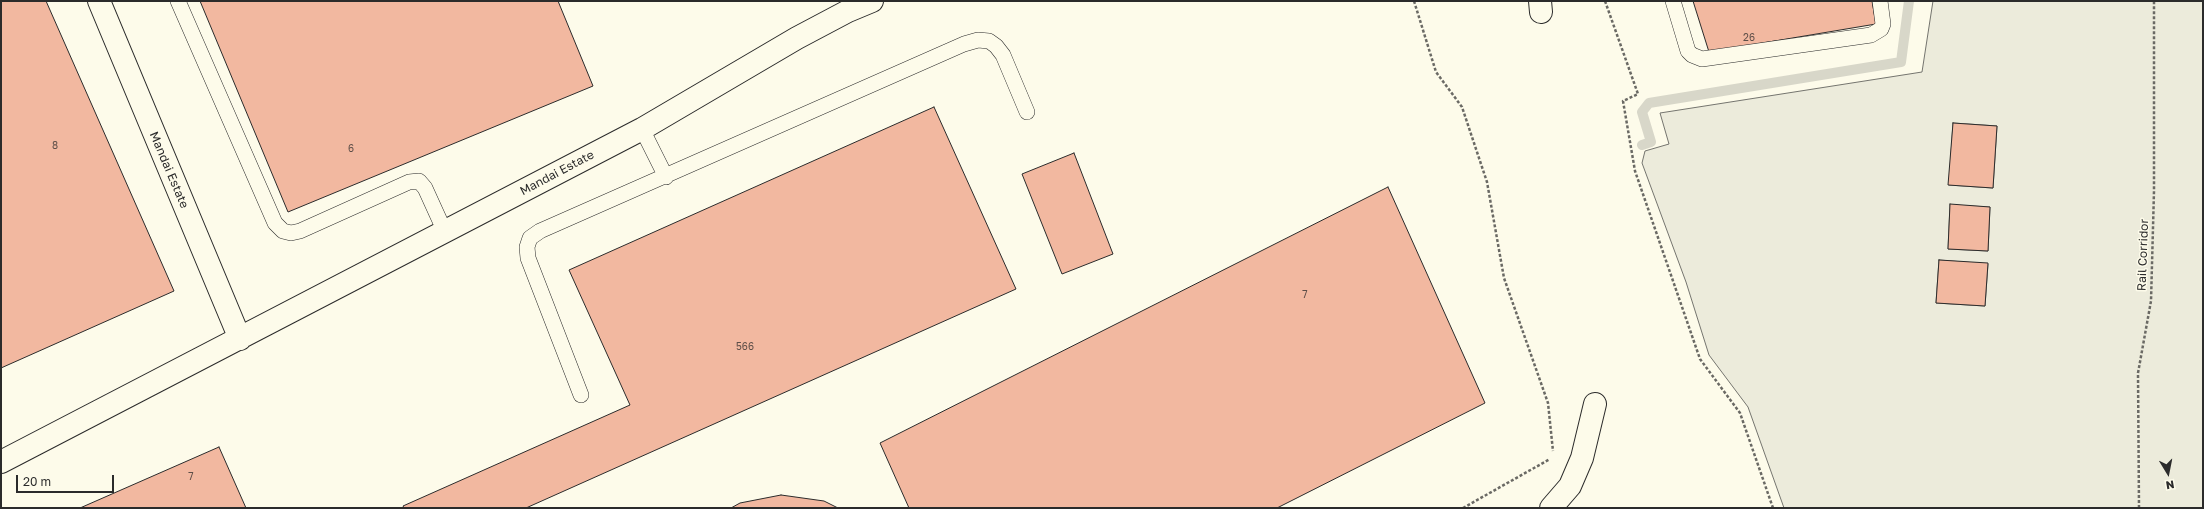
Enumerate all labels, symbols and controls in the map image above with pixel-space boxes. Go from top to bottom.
house number: 26 [1743,32,1755,44]
street label: Mandai Estate [146,130,192,210]
house number: 8 [52,140,58,152]
house number: 6 [348,143,354,155]
street label: Mandai Estate [518,147,596,199]
street label: Rail Corridor [2135,219,2151,291]
house number: 7 [1302,289,1308,301]
house number: 566 [736,341,754,353]
north arrow [2148,453,2188,493]
scale bar [18,467,116,493]
house number: 7 [188,471,194,483]
text: 20 m [23,474,51,489]
text: N [2165,478,2175,492]

